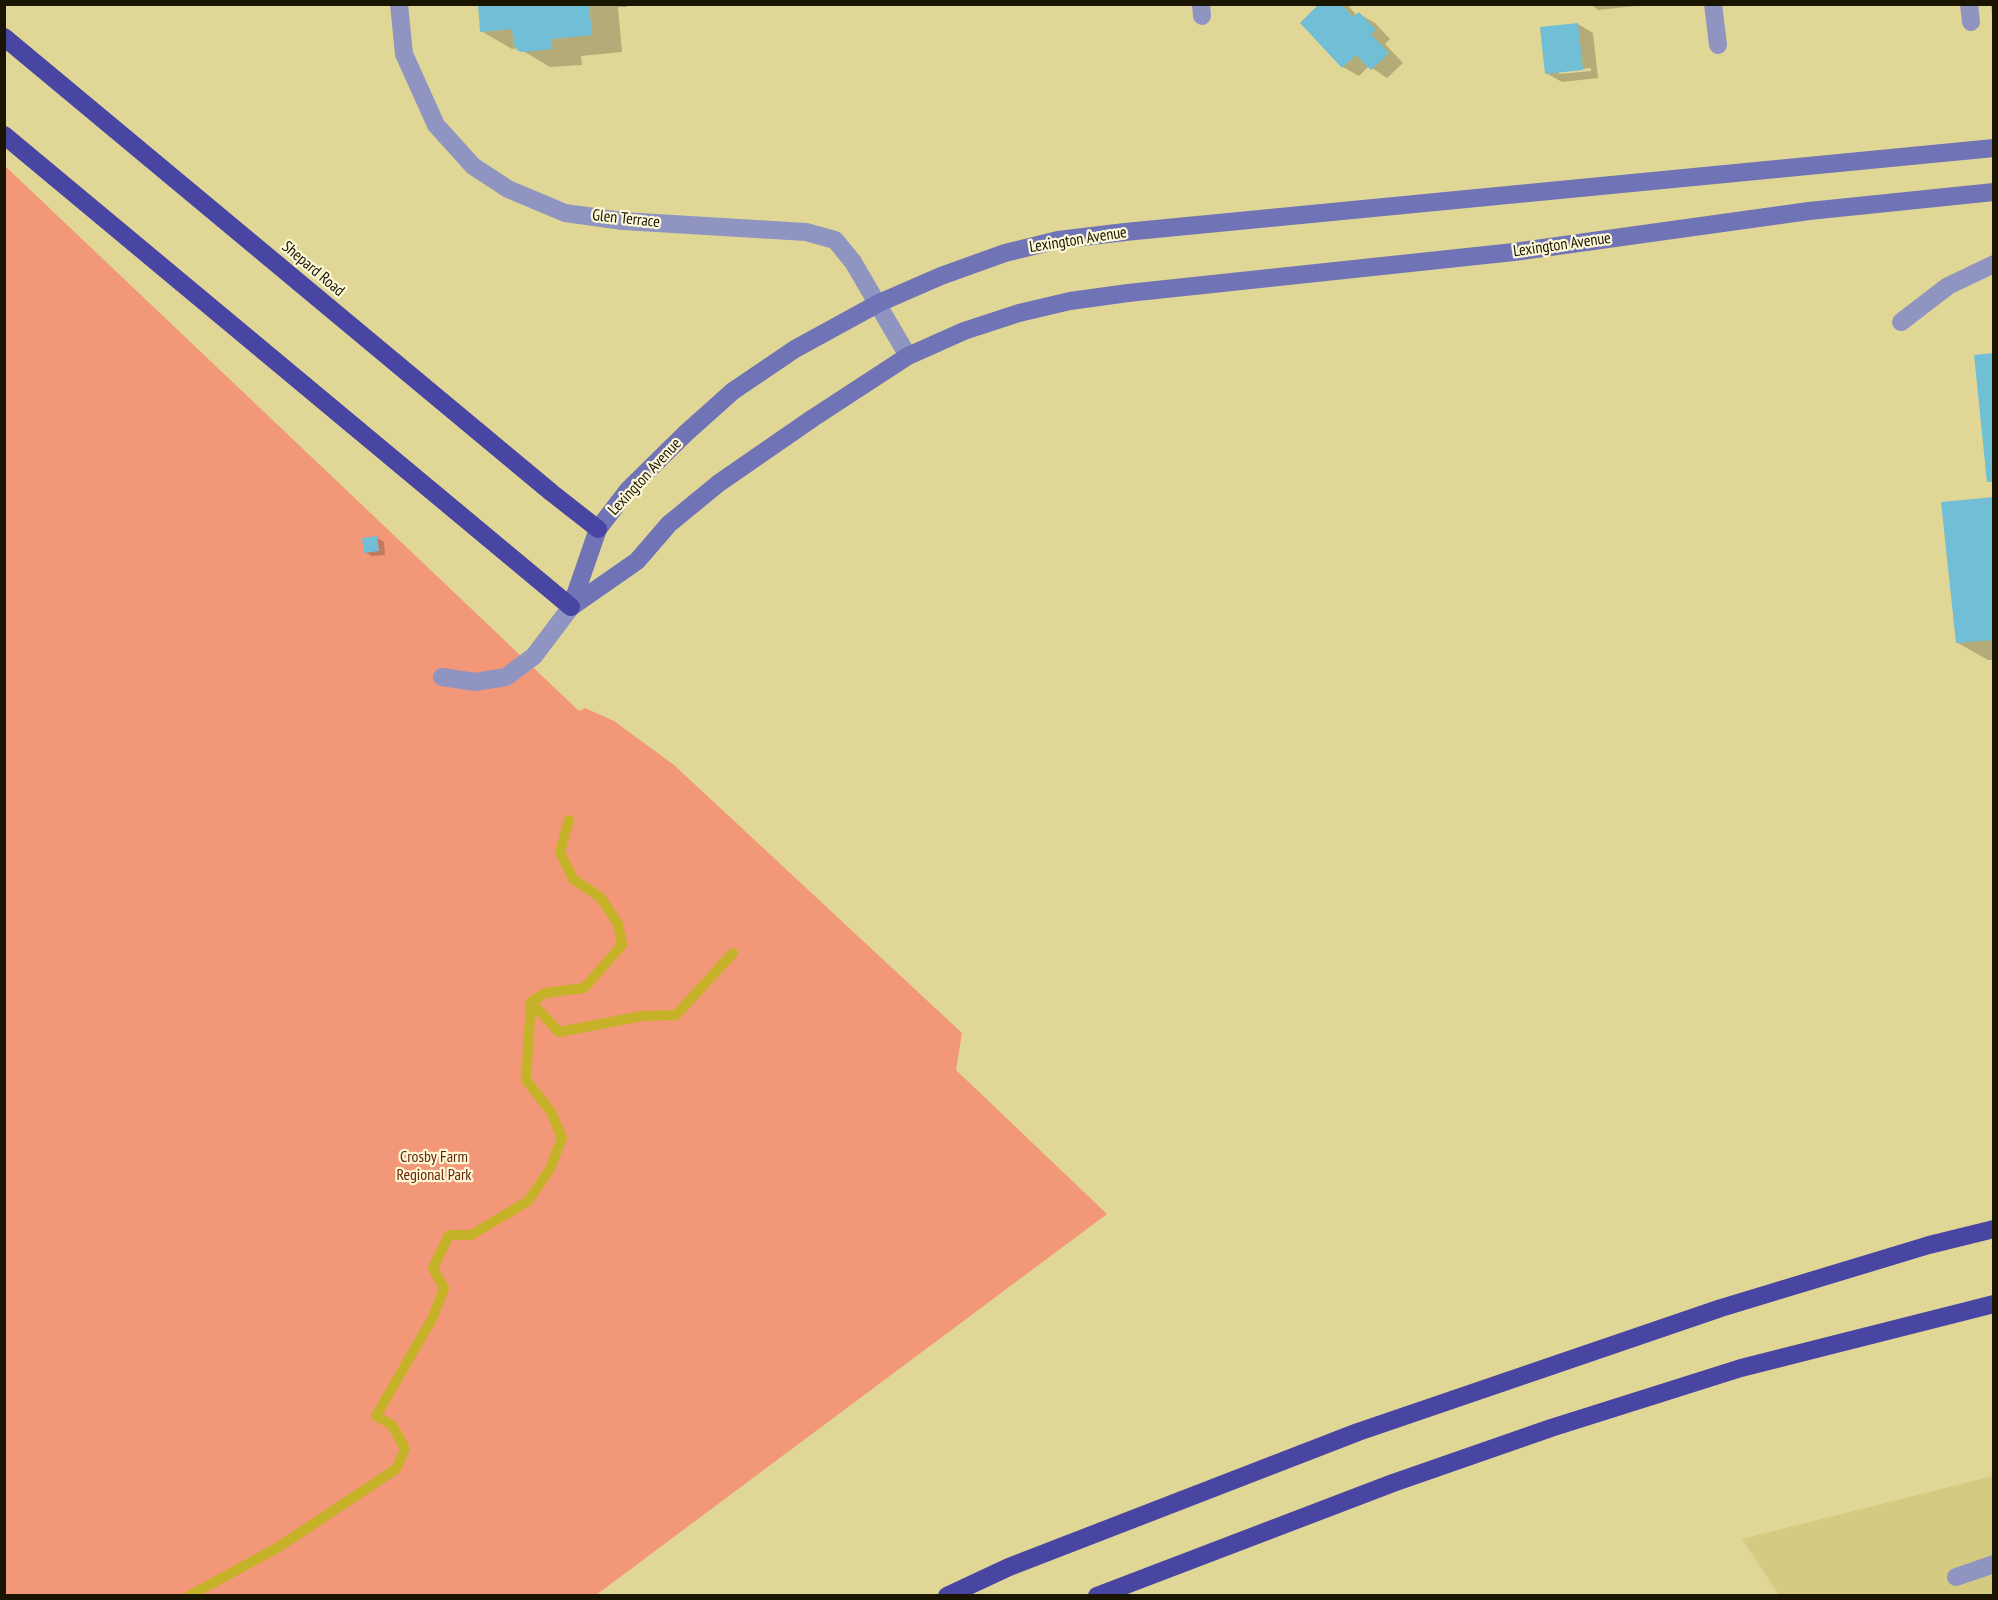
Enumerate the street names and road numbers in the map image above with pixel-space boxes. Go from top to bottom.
street label: Glen Terrace [591,206,661,232]
street label: Lexington Avenue [1028,223,1128,257]
street label: Lexington Avenue [1512,229,1612,261]
street label: Shepard Road [278,237,348,301]
street label: Lexington Avenue [604,434,686,520]

